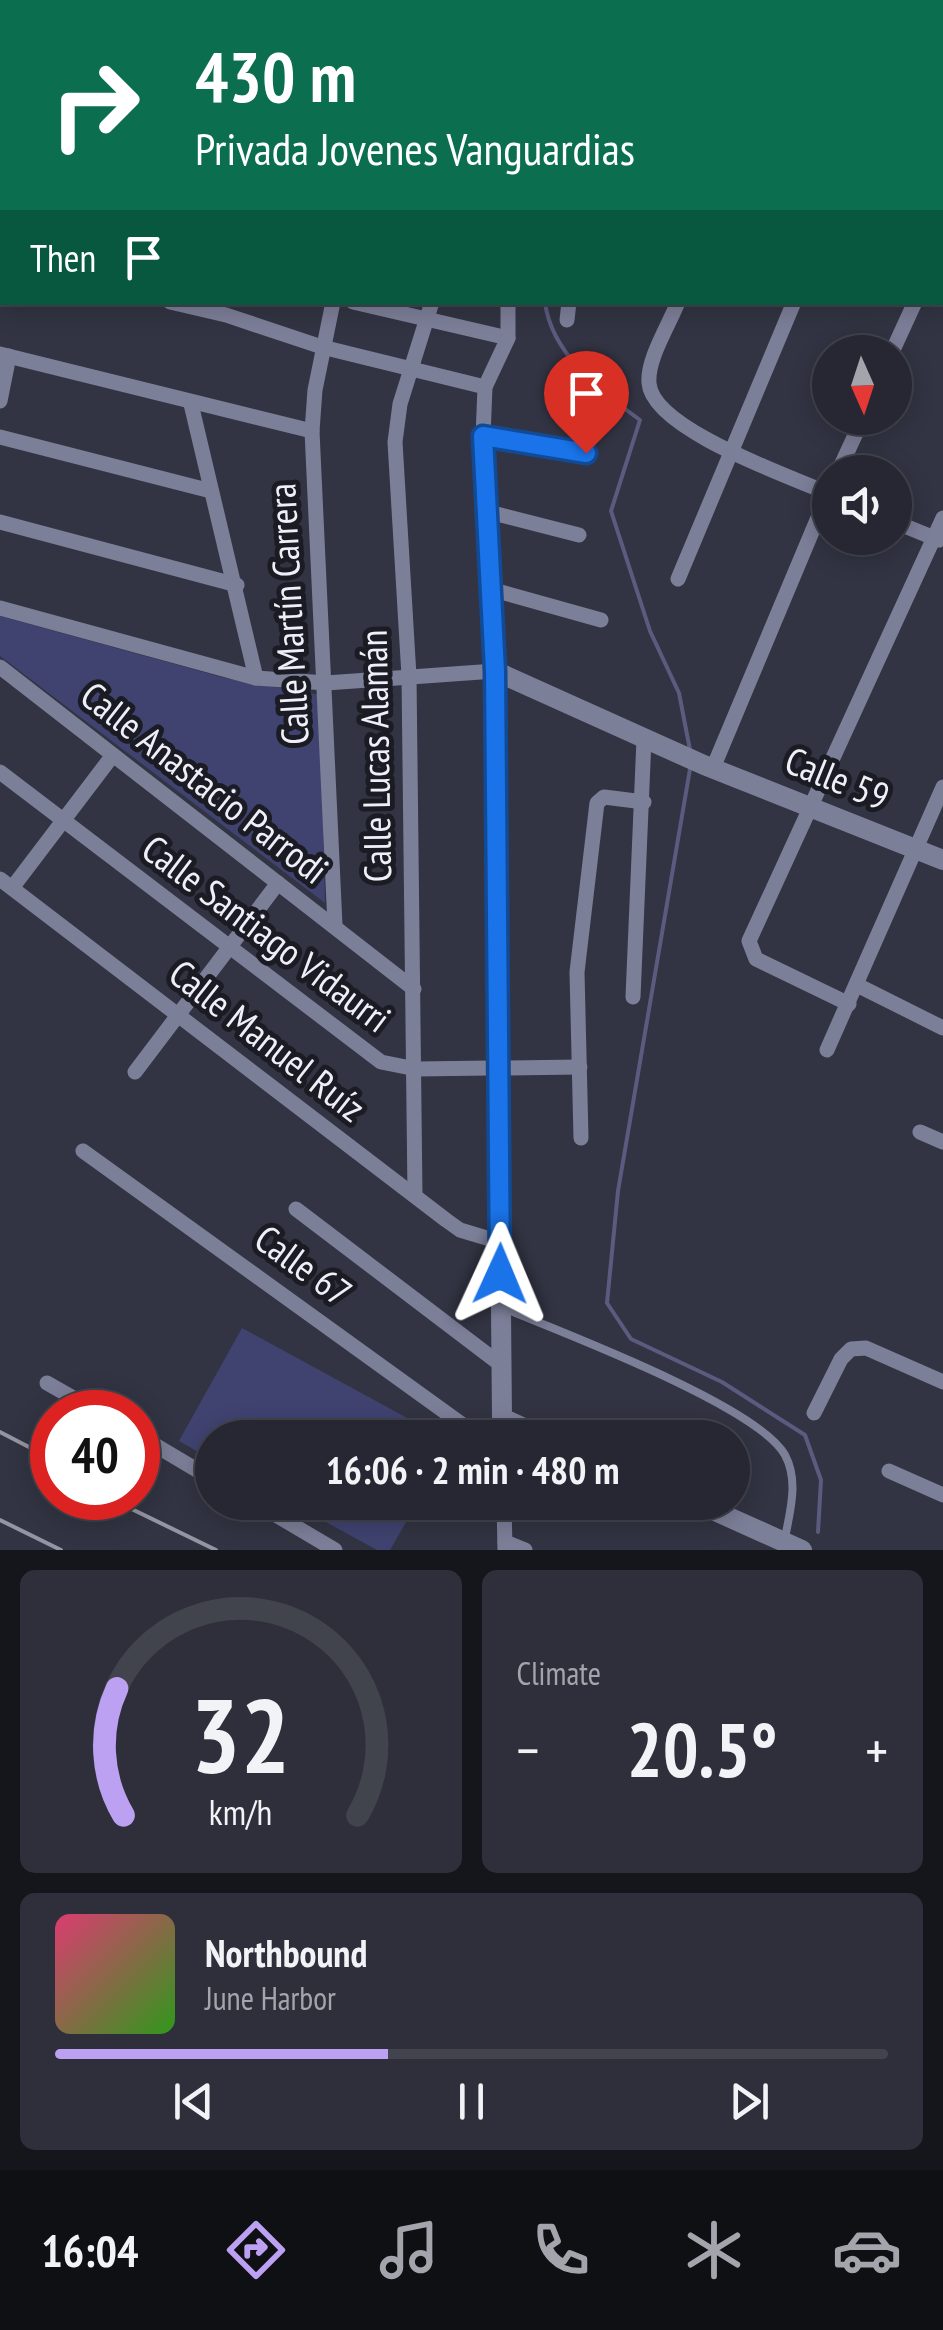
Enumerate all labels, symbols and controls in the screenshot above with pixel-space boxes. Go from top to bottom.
text: 430 m [195,31,356,121]
icon: right [30,40,160,170]
text: Privada Jovenes Vanguardias [195,119,635,177]
icon: arrive [116,230,171,285]
text: Then [30,233,96,282]
north arrow [812,335,912,435]
map controls [812,335,912,555]
pin [544,351,629,454]
icon: arrive [559,366,614,421]
button: sound [812,455,912,555]
street label: Calle Martín Carrera [256,482,319,746]
street label: Calle Lucas Alamán [348,629,401,883]
street label: Calle Anastacio Parrodi [71,670,338,894]
street label: Calle 59 [778,735,897,821]
street label: Calle Santiago Vidaurri [133,823,401,1042]
street label: Calle Manuel Ruíz [160,948,376,1132]
street label: Calle 67 [246,1213,362,1316]
position arrow [448,1222,552,1326]
speed limit sign: 40 [30,1390,160,1520]
text: 16:06 · 2 min · 480 m [326,1445,619,1494]
text: Climate [517,1652,601,1694]
text: 32 [191,1667,290,1802]
text: 20.5° [627,1701,778,1798]
text: − [517,1714,539,1785]
text: + [865,1714,888,1785]
text: km/h [209,1789,272,1835]
text: Northbound [205,1928,367,1977]
text: June Harbor [205,1977,336,2019]
icon: previous [166,2074,221,2129]
icon: pause [444,2074,499,2129]
icon: next [722,2074,777,2129]
icon: directions [221,2215,291,2285]
icon: music [374,2215,444,2285]
icon: phone [526,2215,596,2285]
icon: climate [679,2215,749,2285]
icon: car [832,2215,902,2285]
text: 16:04 [41,2221,139,2279]

